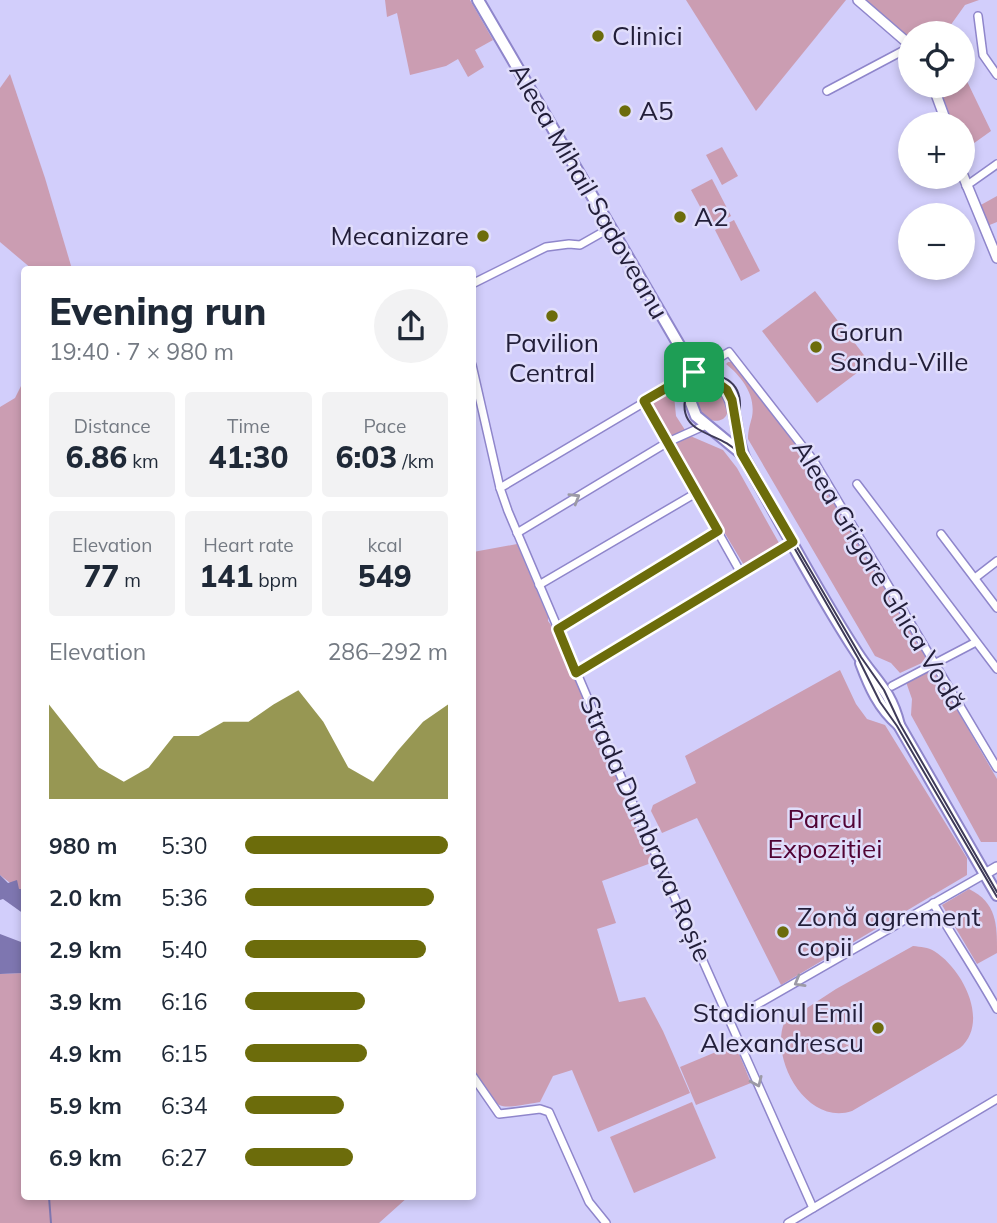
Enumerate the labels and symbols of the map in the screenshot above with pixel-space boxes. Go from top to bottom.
place label: Clinici [612,19,683,52]
marker: Clinici [590,28,606,44]
street label: Aleea Mihail Sadoveanu [503,57,676,325]
place label: A5 [639,94,674,127]
marker: A5 [617,103,633,119]
place label: A2 [694,200,729,233]
marker: A2 [672,209,688,225]
place label: Mecanizare [330,219,469,252]
marker: Mecanizare [475,228,491,244]
marker: Pavilion Central [544,308,560,324]
place label: Gorun Sandu-Ville [830,315,968,378]
place label: Pavilion Central [505,326,599,389]
marker: Gorun Sandu-Ville [808,339,824,355]
pin [664,342,724,402]
street label: Aleea Grigore Ghica Vodă [786,434,973,716]
one-way arrow [568,493,581,506]
street label: Strada Dumbrava Roșie [573,691,720,967]
park label: Parcul Expoziției [768,802,882,865]
place label: Zonă agrement copii [797,900,981,963]
marker: Zonă agrement copii [775,924,791,940]
one-way arrow [793,974,806,987]
place label: Stadionul Emil Alexandrescu [693,996,864,1059]
marker: Stadionul Emil Alexandrescu [870,1020,886,1036]
one-way arrow [749,1075,763,1088]

